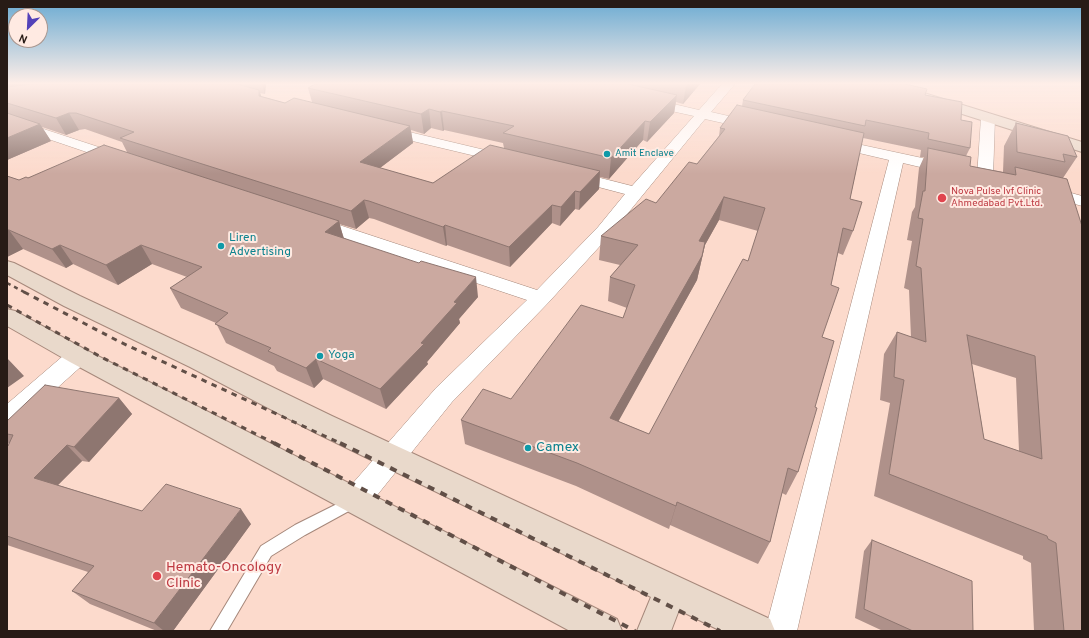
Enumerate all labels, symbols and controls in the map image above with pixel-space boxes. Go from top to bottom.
north arrow [8,8,48,48]
text: N [17,30,30,46]
place label: Amit Enclave [615,148,674,160]
marker: Amit Enclave [602,149,612,159]
place label: Nova Pulse Ivf Clinic Ahmedabad Pvt.Ltd. [951,186,1042,210]
marker: Nova Pulse Ivf Clinic Ahmedabad Pvt.Ltd. [936,192,948,204]
place label: Liren Advertising [229,232,291,260]
marker: Liren Advertising [216,241,226,251]
place label: Yoga [328,349,355,363]
marker: Yoga [315,351,325,361]
place label: Camex [536,440,579,456]
marker: Camex [523,443,533,453]
place label: Hemato-Oncology Clinic [166,560,282,592]
marker: Hemato-Oncology Clinic [151,570,163,582]

